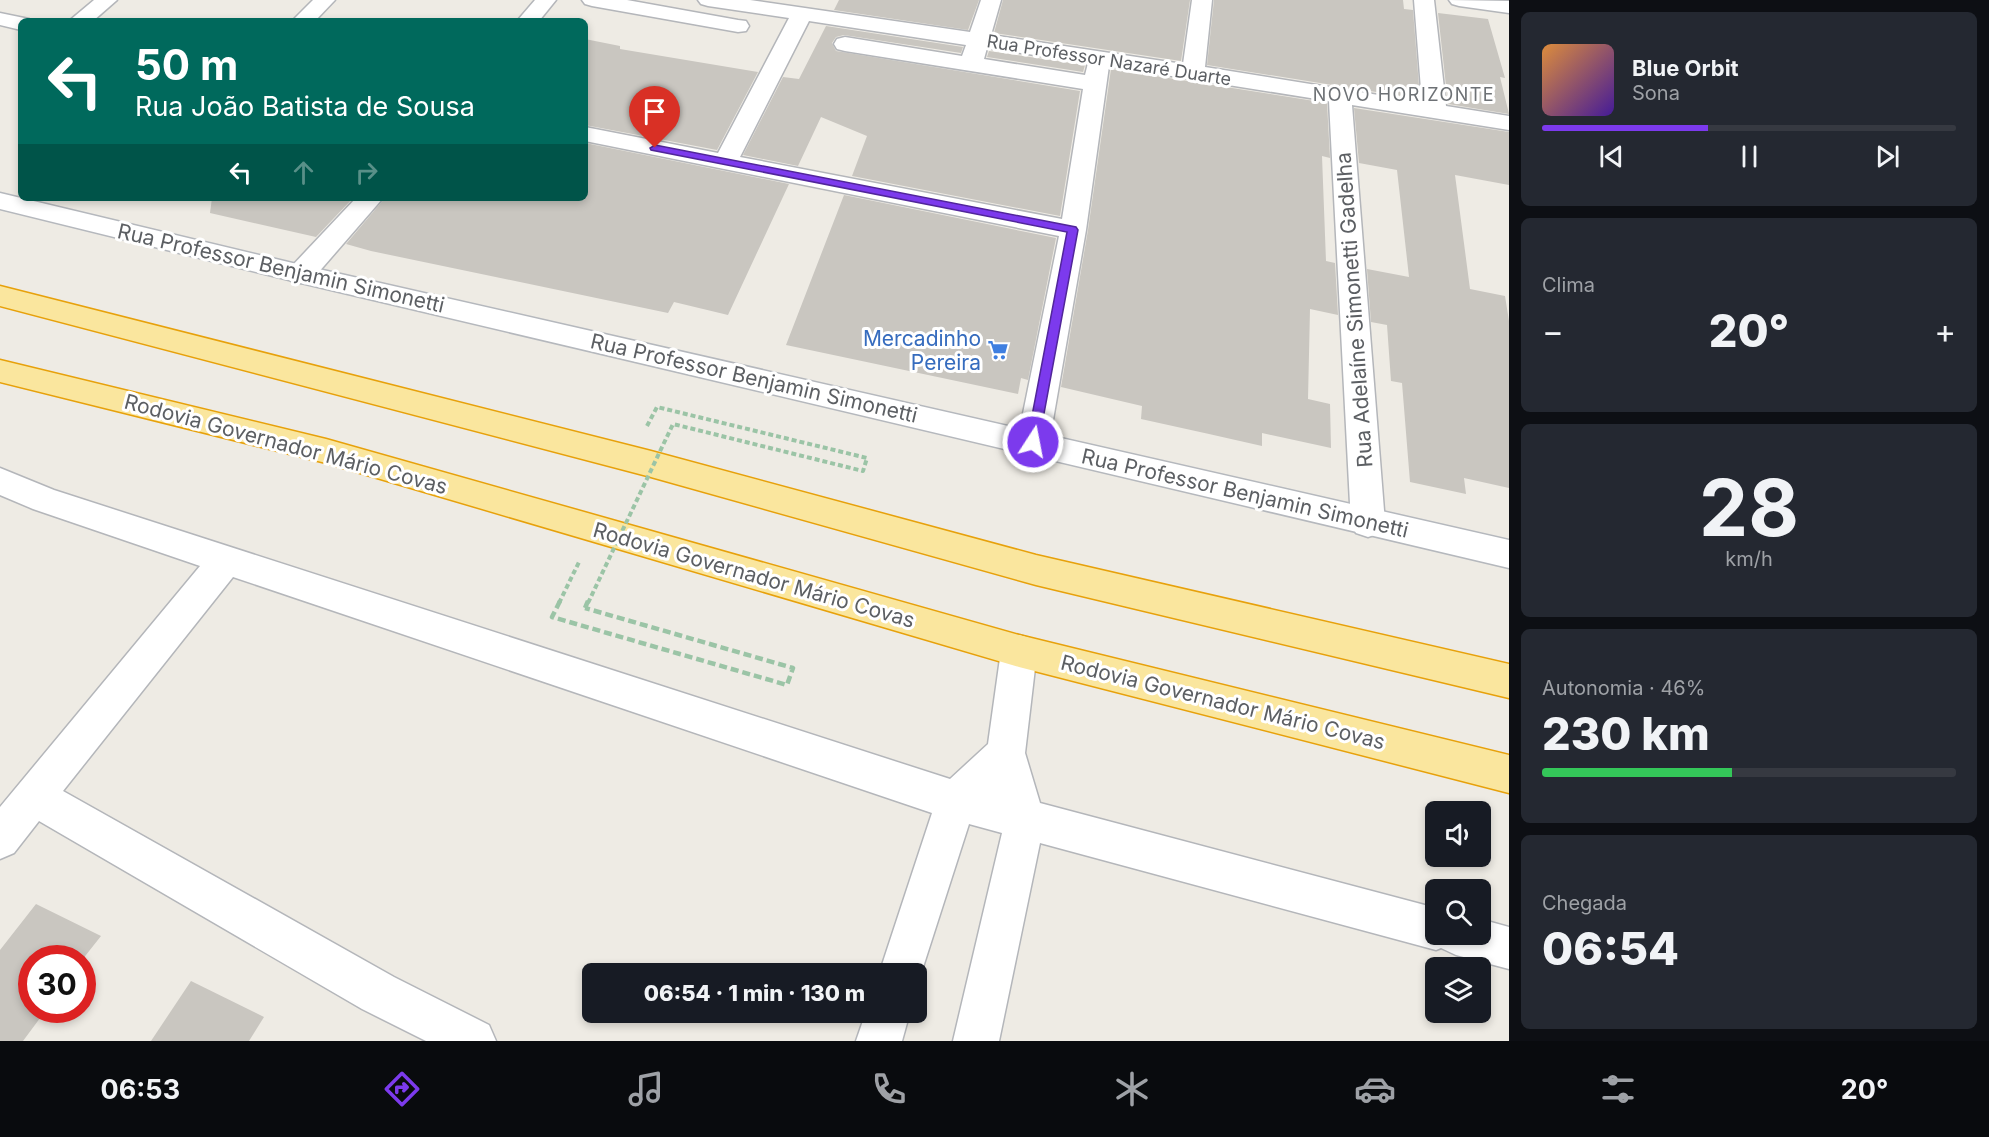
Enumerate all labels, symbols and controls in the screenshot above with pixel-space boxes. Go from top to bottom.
street label: Rua Professor Nazaré Duarte [985,30,1233,90]
text: 50 m [135,39,238,90]
icon: left [36,42,114,120]
text: Blue Orbit [1632,55,1739,81]
text: Sona [1632,81,1680,105]
district label: NOVO HORIZONTE [1313,84,1495,105]
pin [629,86,680,148]
text: Rua João Batista de Sousa [135,90,475,123]
icon: arrive [638,95,671,128]
icon: previous [1595,140,1628,173]
icon: pause [1733,140,1766,173]
icon: next [1871,140,1904,173]
street label: Rua Adelaíne Simonetti Gadelha [1331,152,1377,468]
icon: left [224,156,257,189]
icon: ahead [287,156,320,189]
icon: right [350,156,383,189]
street label: Rua Professor Benjamin Simonetti [115,218,447,318]
text: Clima [1542,273,1595,297]
text: 20° [1709,303,1789,358]
text: − [1542,311,1564,351]
text: + [1934,311,1956,351]
place label: Mercadinho Pereira [863,326,981,375]
street label: Rua Professor Benjamin Simonetti [588,328,920,428]
supermarket icon: Mercadinho Pereira [986,338,1010,362]
street label: Rodovia Governador Mário Covas [122,389,450,499]
position arrow [1001,410,1065,474]
street label: Rua Professor Benjamin Simonetti [1079,443,1411,543]
text: 28 [1699,460,1799,555]
street label: Rodovia Governador Mário Covas [590,517,918,633]
text: km/h [1725,547,1773,571]
street label: Rodovia Governador Mário Covas [1058,650,1388,754]
text: Autonomia · 46% [1542,676,1705,700]
text: 230 km [1542,706,1710,761]
map controls [1425,801,1491,1023]
button: sound [1425,801,1491,867]
button: search [1425,879,1491,945]
text: Chegada [1542,891,1627,915]
text: 06:54 [1542,921,1679,976]
speed limit sign: 30 [18,945,96,1023]
button: layers [1425,957,1491,1023]
text: 06:54 · 1 min · 130 m [644,980,865,1006]
icon: directions [381,1068,423,1110]
icon: music [625,1068,667,1110]
icon: phone [868,1068,910,1110]
icon: climate [1111,1068,1153,1110]
icon: car [1354,1068,1396,1110]
icon: filters [1597,1068,1639,1110]
text: 06:53 [101,1073,180,1106]
text: 20° [1841,1073,1888,1106]

